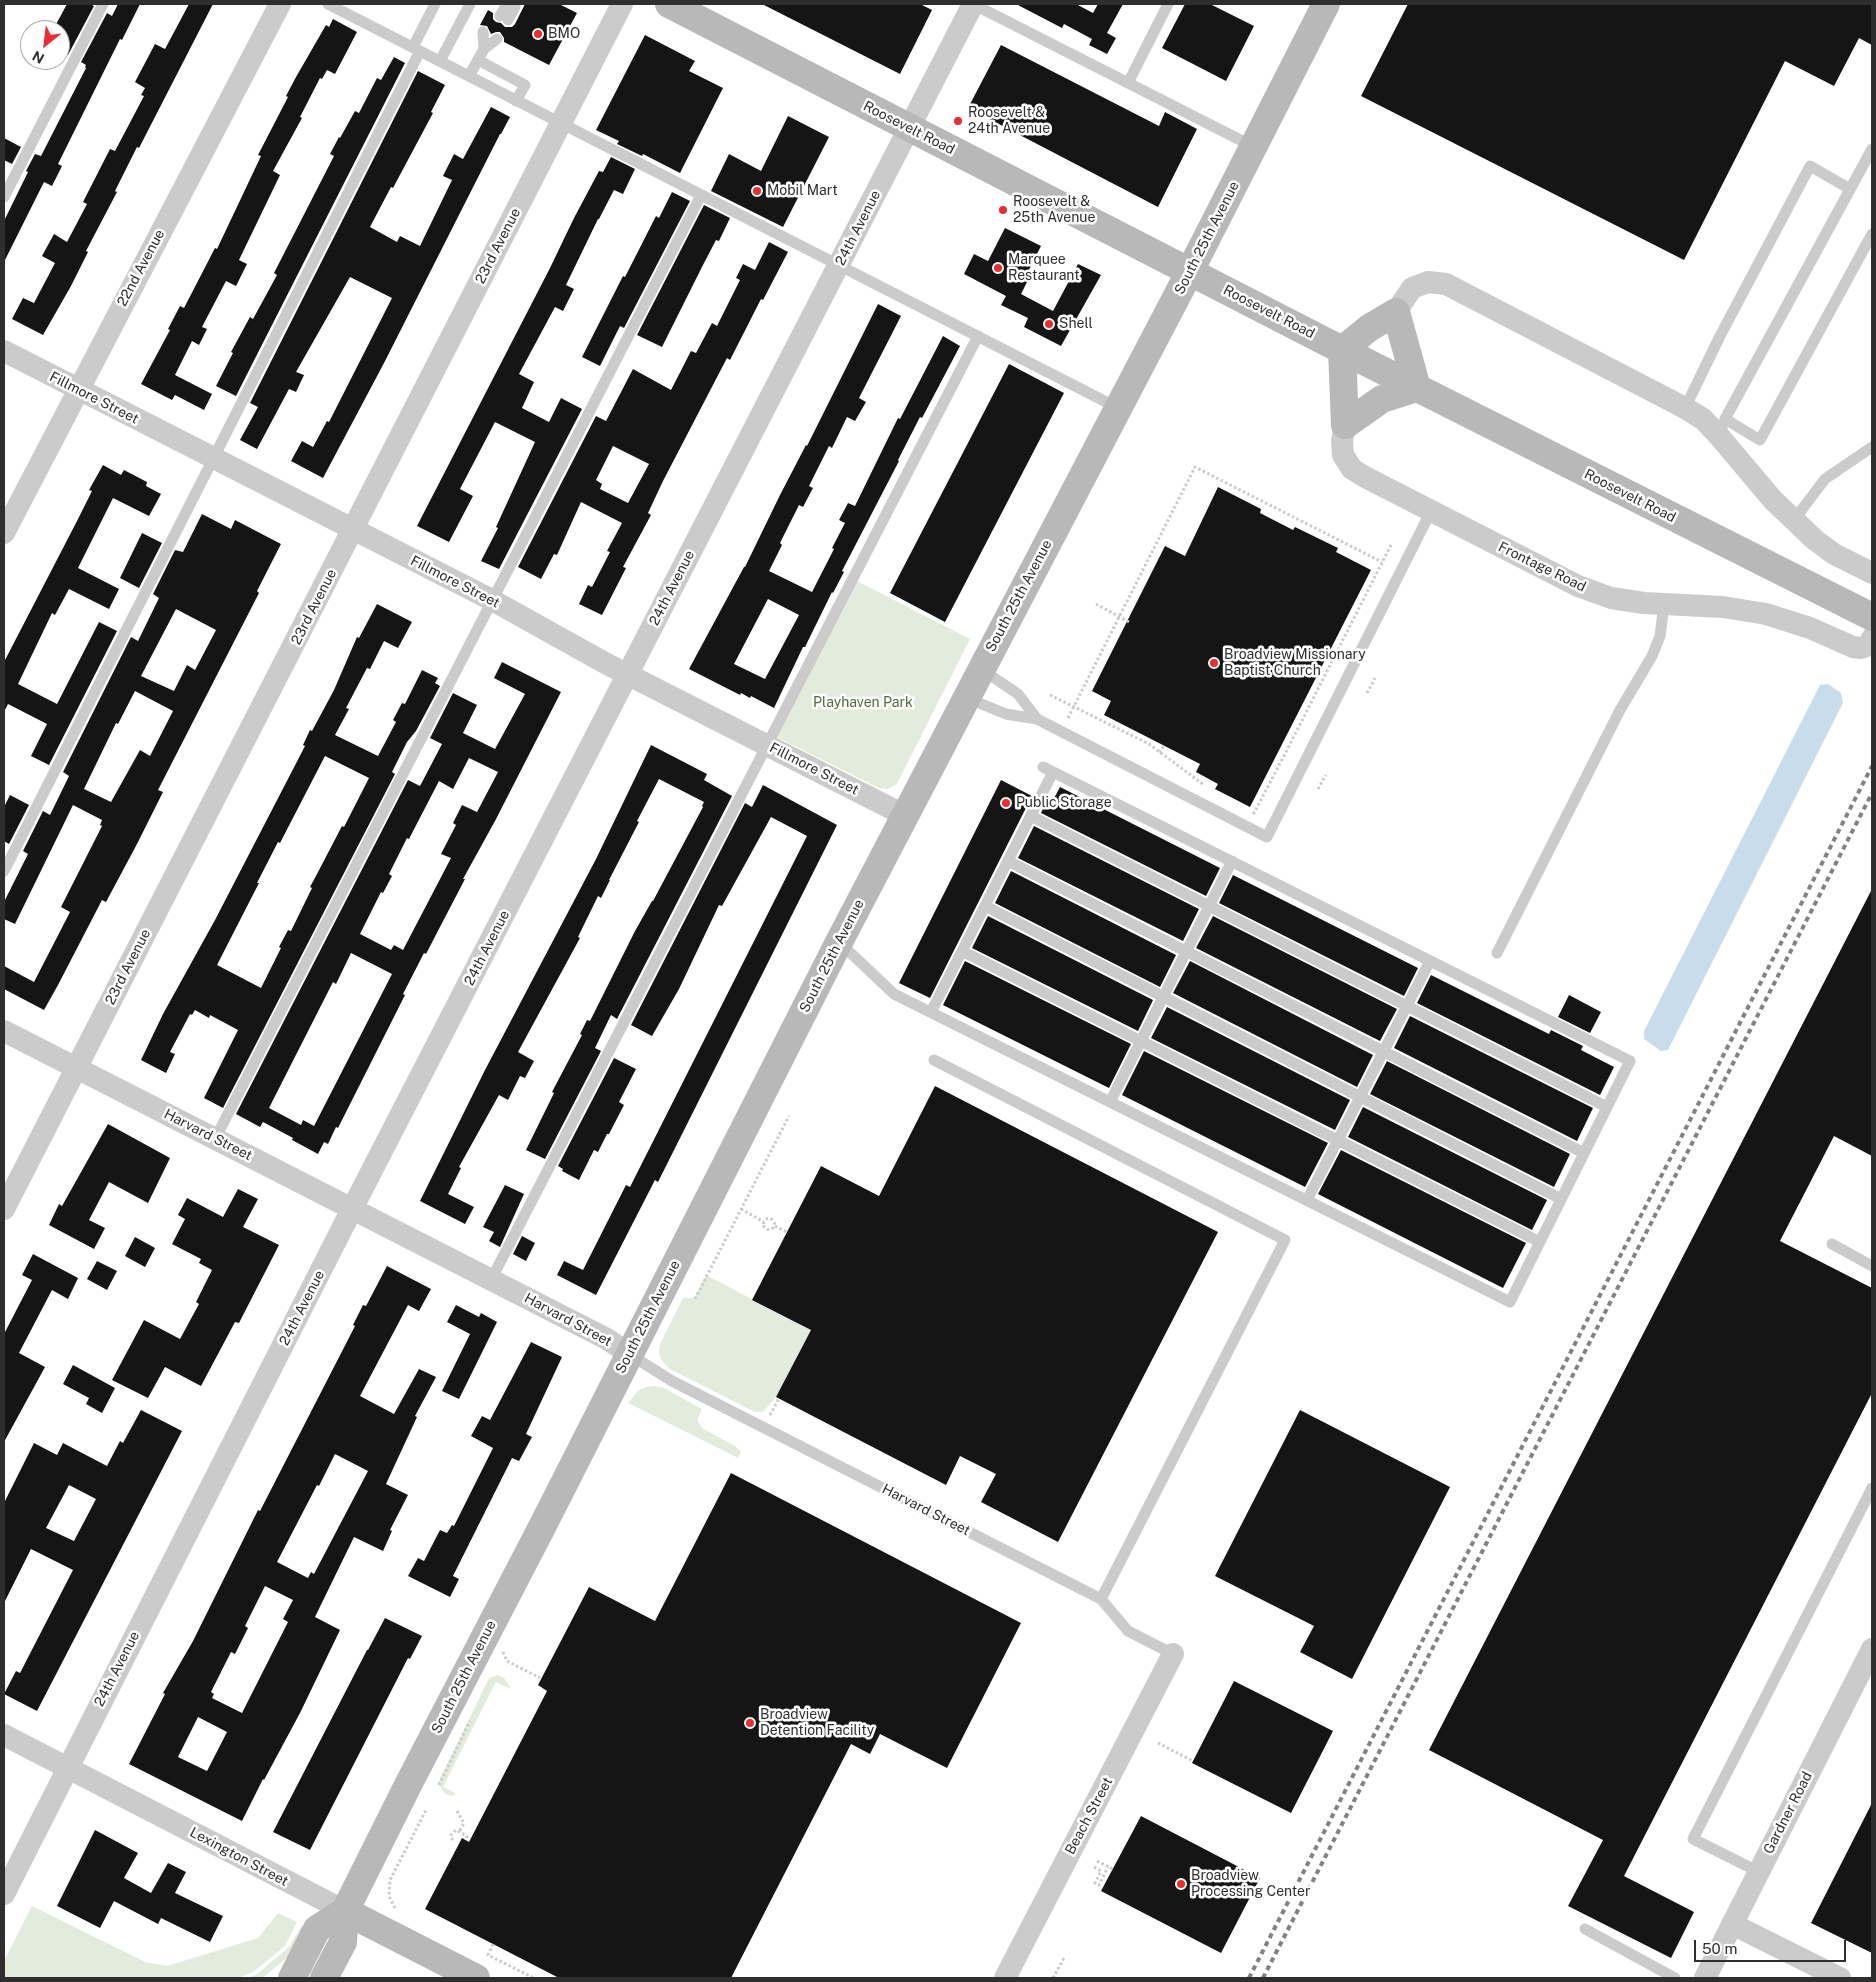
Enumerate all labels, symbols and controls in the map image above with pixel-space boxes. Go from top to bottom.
north arrow [20,20,70,70]
place label: BMO [548,26,580,42]
marker: BMO [532,28,544,40]
text: N [30,48,47,67]
street label: Roosevelt Road [860,98,958,158]
place label: Roosevelt & 24th Avenue [968,105,1050,138]
marker: Roosevelt & 24th Avenue [952,115,964,127]
street label: South 25th Avenue [1171,179,1243,297]
place label: Mobil Mart [767,183,838,199]
marker: Mobil Mart [751,185,763,197]
street label: 24th Avenue [832,188,884,268]
place label: Roosevelt & 25th Avenue [1013,194,1095,226]
marker: Roosevelt & 25th Avenue [997,204,1009,216]
street label: 23rd Avenue [472,205,524,287]
street label: 22nd Avenue [114,227,168,309]
place label: Marquee Restaurant [1008,252,1080,284]
marker: Marquee Restaurant [992,262,1004,274]
street label: Roosevelt Road [1220,282,1318,342]
place label: Shell [1059,316,1093,332]
marker: Shell [1043,318,1055,330]
street label: Fillmore Street [47,368,141,428]
street label: Roosevelt Road [1581,466,1679,526]
street label: South 25th Avenue [982,537,1056,655]
street label: Frontage Road [1495,539,1589,595]
street label: 24th Avenue [646,548,698,628]
street label: Fillmore Street [408,552,502,612]
street label: 23rd Avenue [288,566,340,648]
place label: Broadview Missionary Baptist Church [1224,647,1366,680]
marker: Broadview Missionary Baptist Church [1208,657,1220,669]
park label: Playhaven Park [813,695,913,711]
street label: Fillmore Street [767,739,861,799]
place label: Public Storage [1016,795,1112,811]
marker: Public Storage [1000,797,1012,809]
street label: South 25th Avenue [796,897,868,1015]
street label: 24th Avenue [461,908,513,988]
street label: 23rd Avenue [102,926,154,1008]
street label: Harvard Street [161,1106,255,1164]
street label: South 25th Avenue [612,1258,684,1376]
street label: 24th Avenue [276,1268,328,1348]
street label: Harvard Street [521,1290,615,1350]
street label: Harvard Street [879,1481,973,1539]
street label: South 25th Avenue [428,1618,500,1736]
street label: 24th Avenue [91,1629,143,1709]
place label: Broadview Detention Facility [760,1707,874,1740]
marker: Broadview Detention Facility [744,1717,756,1729]
street label: Gardner Road [1760,1769,1816,1857]
street label: Beach Street [1062,1775,1116,1857]
street label: Lexington Street [187,1824,291,1890]
place label: Broadview Processing Center [1191,1868,1311,1900]
marker: Broadview Processing Center [1175,1878,1187,1890]
scale bar [1696,1930,1848,1962]
text: 50 m [1702,1940,1737,1957]

